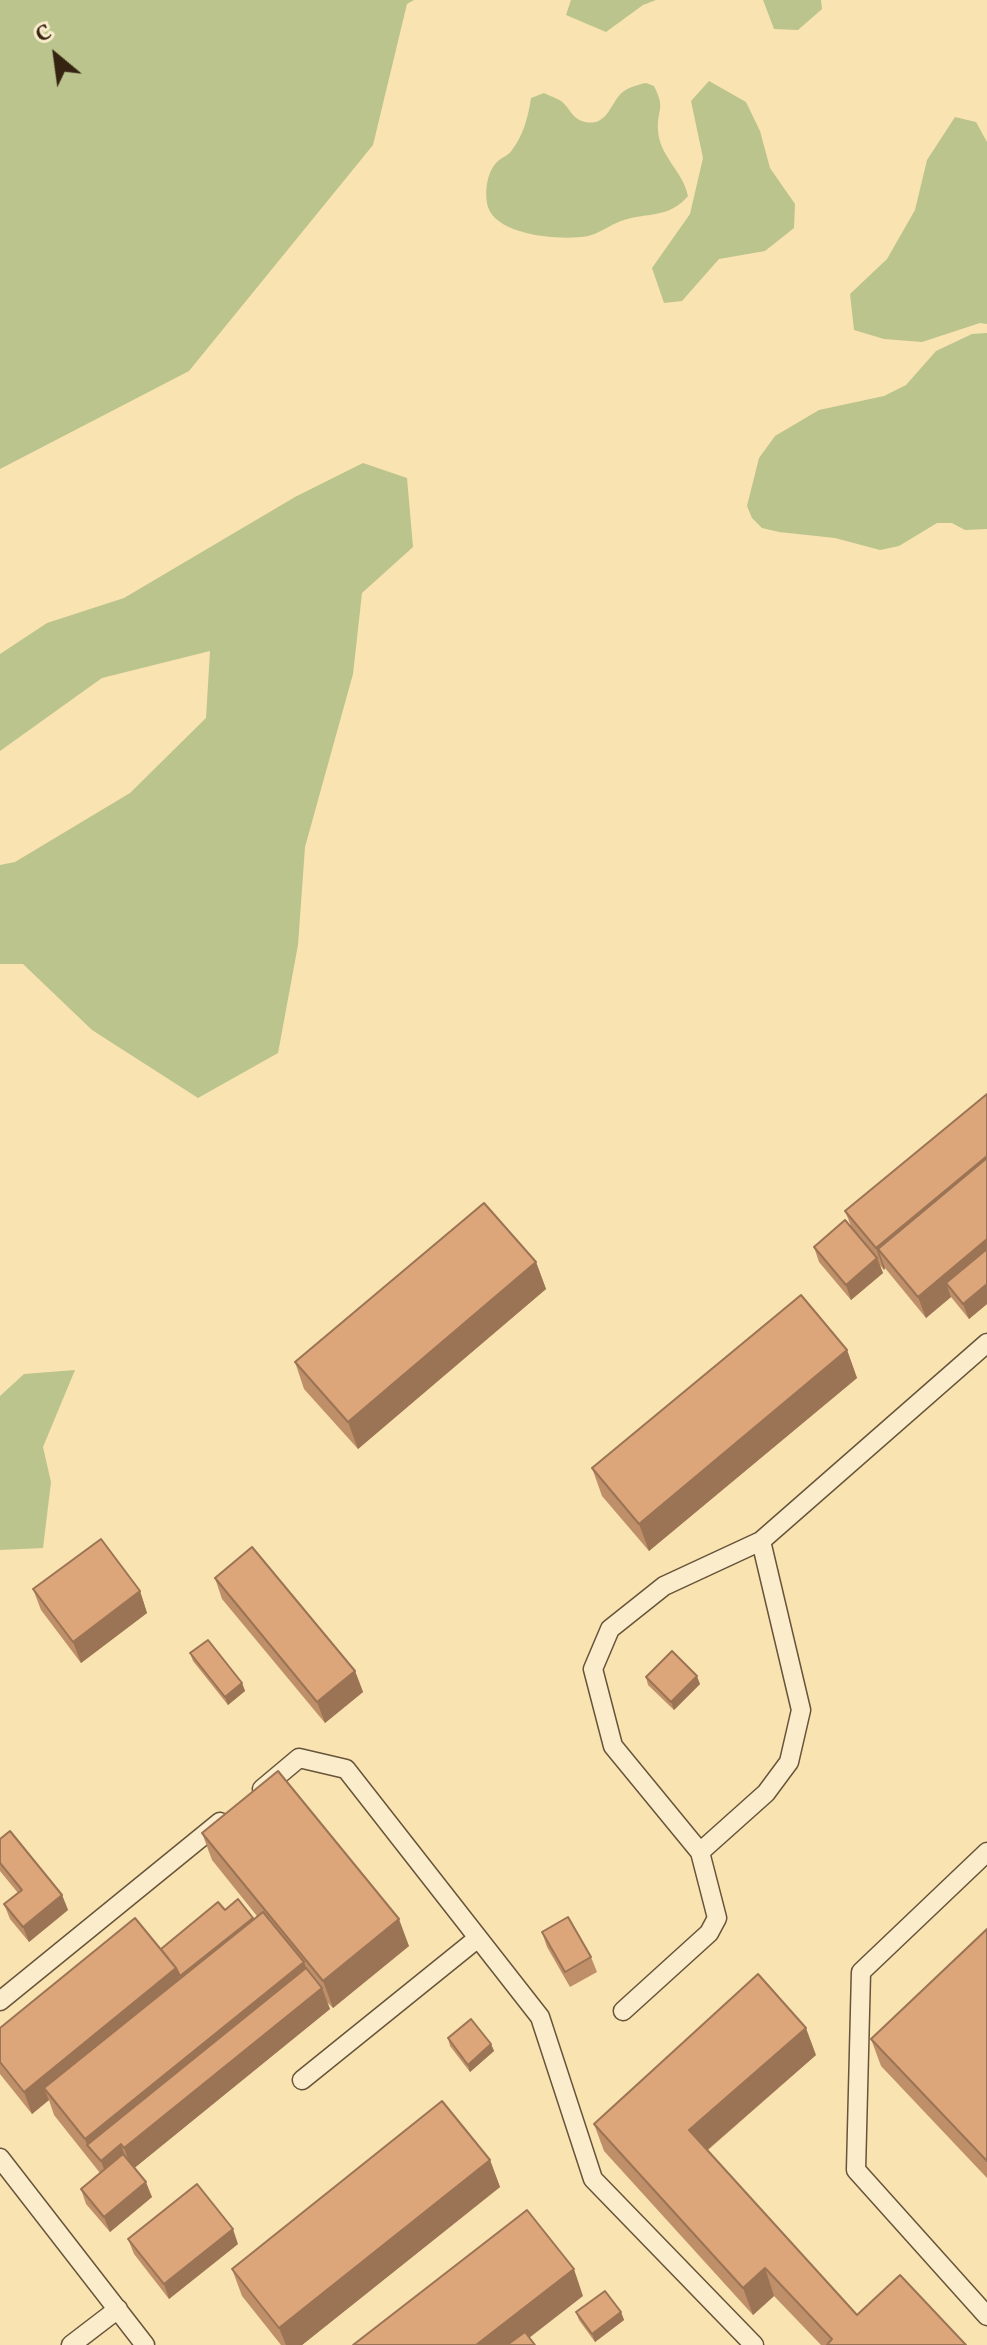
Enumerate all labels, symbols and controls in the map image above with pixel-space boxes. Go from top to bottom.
north arrow [16,16,96,96]
text: С [30,18,58,52]

